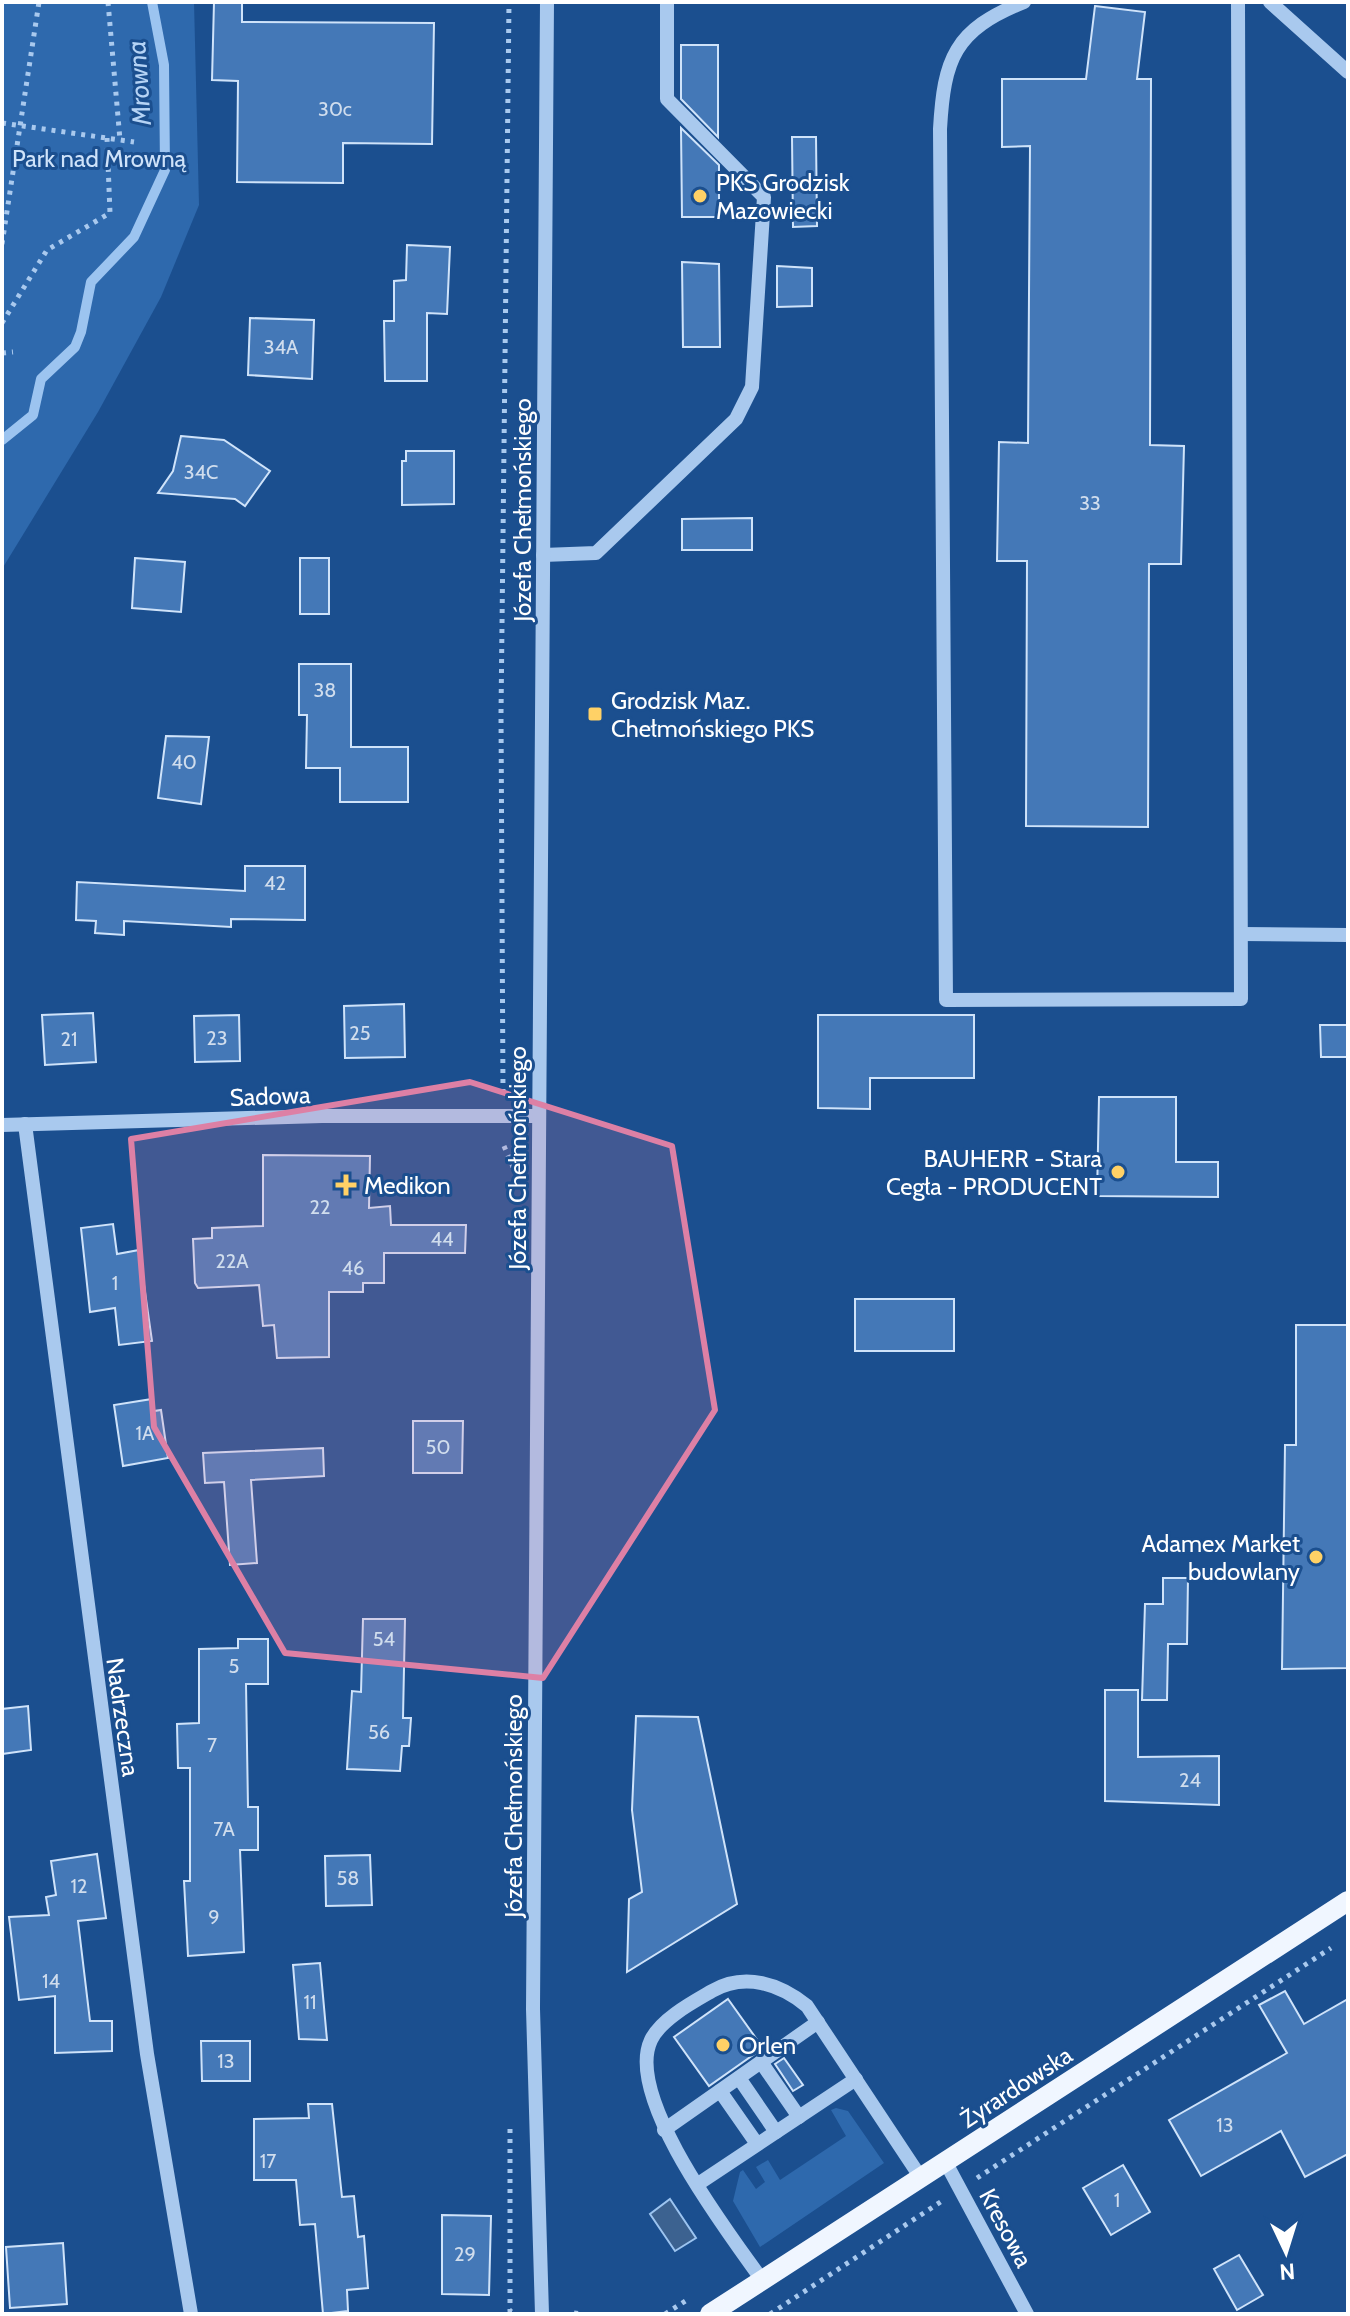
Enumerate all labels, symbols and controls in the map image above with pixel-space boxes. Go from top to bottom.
water label: Mrowna [120,40,158,127]
house number: 30c [318,97,352,121]
park label: Park nad Mrowną [12,144,187,173]
place label: PKS Grodzisk Mazowiecki [716,168,850,225]
marker: PKS Grodzisk Mazowiecki [691,187,709,205]
house number: 34A [264,335,299,359]
street label: Józefa Chełmońskiego [508,398,537,623]
house number: 34C [184,460,218,484]
house number: 33 [1079,491,1101,515]
house number: 38 [314,678,336,702]
place label: Grodzisk Maz. Chełmońskiego PKS [611,686,814,743]
marker: Grodzisk Maz. Chełmońskiego PKS [586,705,604,723]
house number: 40 [171,750,197,774]
house number: 42 [264,871,286,895]
house number: 25 [349,1021,371,1045]
house number: 23 [206,1026,228,1050]
house number: 21 [61,1027,78,1051]
street label: Józefa Chełmońskiego [503,1046,532,1271]
street label: Sadowa [229,1080,311,1112]
place label: BAUHERR - Stara Cegła - PRODUCENT [886,1144,1102,1201]
marker: BAUHERR - Stara Cegła - PRODUCENT [1109,1163,1127,1181]
place label: Medikon [364,1171,451,1200]
marker: Medikon [335,1174,357,1196]
house number: 22 [310,1195,330,1219]
house number: 44 [430,1227,454,1251]
house number: 22A [215,1249,249,1273]
house number: 46 [342,1256,364,1280]
house number: 1 [112,1271,118,1295]
house number: 1A [136,1421,155,1445]
house number: 50 [426,1435,450,1459]
place label: Adamex Market budowlany [1142,1529,1300,1586]
marker: Adamex Market budowlany [1307,1548,1325,1566]
house number: 54 [373,1627,396,1651]
house number: 5 [229,1654,239,1678]
street label: Nadrzeczna [100,1656,146,1779]
street label: Józefa Chełmońskiego [499,1694,528,1919]
house number: 56 [368,1720,390,1744]
house number: 7 [207,1733,217,1757]
house number: 24 [1179,1768,1201,1792]
house number: 7A [213,1817,235,1841]
house number: 58 [337,1866,359,1890]
house number: 12 [71,1874,88,1898]
house number: 9 [208,1905,220,1929]
house number: 14 [42,1969,60,1993]
house number: 11 [303,1990,317,2014]
place label: Orlen [739,2031,796,2060]
marker: Orlen [714,2036,732,2054]
street label: Żyrardowska [955,2040,1078,2134]
house number: 13 [217,2049,235,2073]
house number: 13 [1216,2113,1234,2137]
house number: 17 [260,2149,276,2173]
street label: Kresowa [973,2184,1039,2273]
house number: 1 [1114,2188,1120,2212]
north arrow [1246,2212,1326,2292]
house number: 29 [454,2242,476,2266]
text: N [1279,2257,1296,2285]

